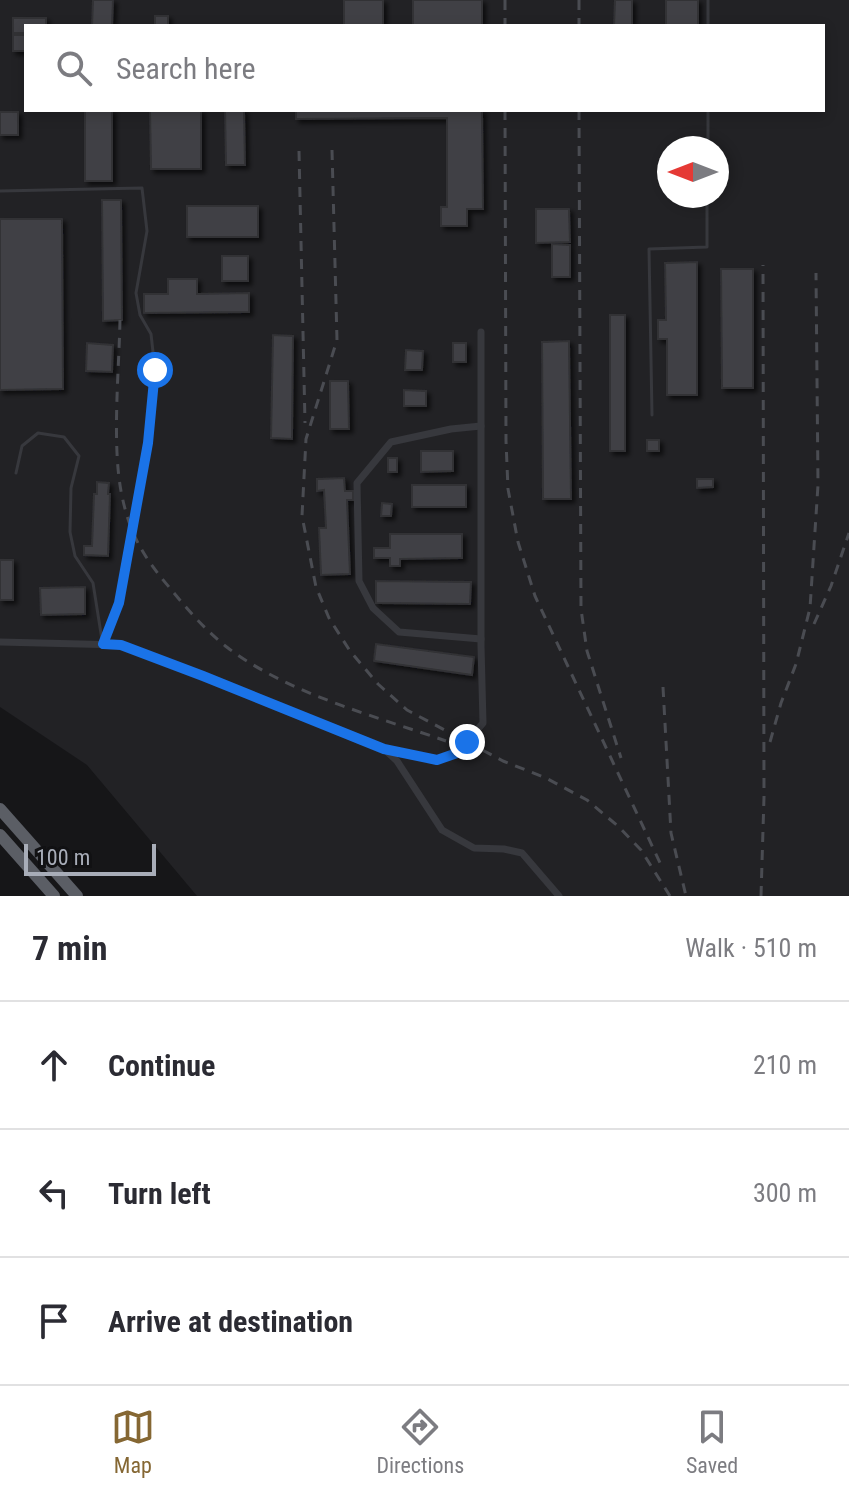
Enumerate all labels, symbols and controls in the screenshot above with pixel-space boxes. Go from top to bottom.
search box [24,24,825,112]
icon: search [52,46,96,90]
text: Search here [116,51,256,86]
north arrow [657,136,729,208]
route start [137,352,173,388]
route end [449,724,485,760]
scale bar [24,840,156,876]
text: 100 m [36,845,90,870]
text: 7 min [32,928,108,968]
text: Walk · 510 m [685,933,817,963]
icon: ahead [32,1043,76,1087]
text: Continue [108,1048,215,1083]
text: 210 m [753,1050,817,1080]
icon: left [32,1171,76,1215]
text: Turn left [108,1176,211,1211]
text: 300 m [753,1178,817,1208]
icon: arrive [32,1299,76,1343]
text: Arrive at destination [108,1304,353,1339]
tab: Map [111,1405,155,1478]
tab: Directions [376,1405,464,1478]
tab: Saved [686,1405,738,1478]

